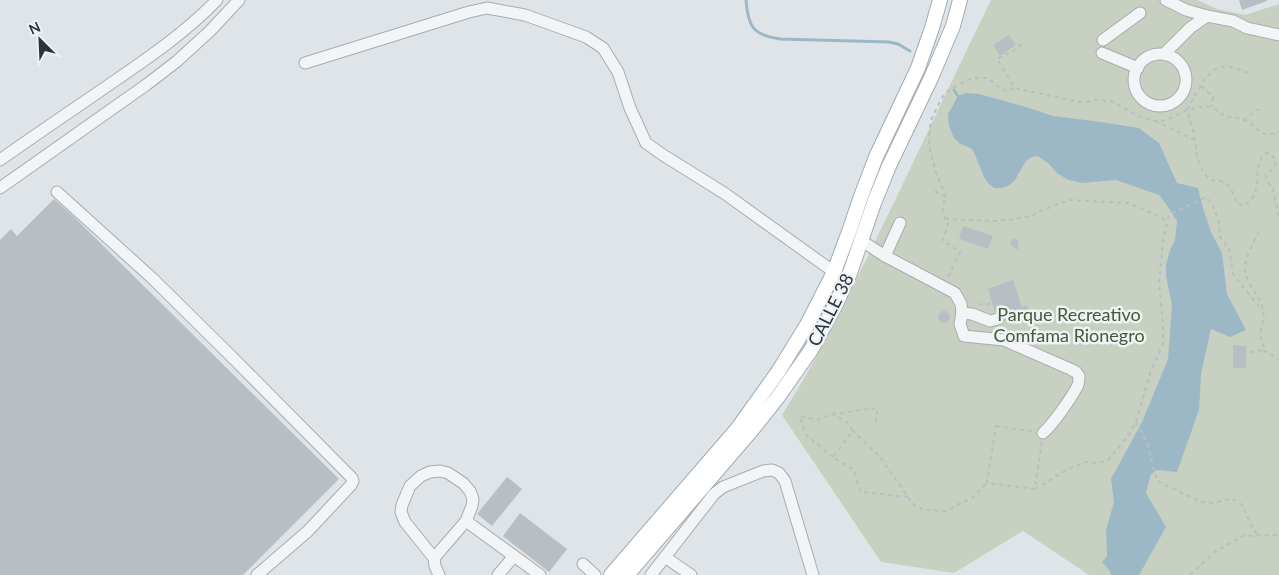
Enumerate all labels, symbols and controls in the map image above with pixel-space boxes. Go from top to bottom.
north arrow [15,15,65,65]
text: N [26,18,43,38]
street label: CALLE 38 [802,270,858,350]
park label: Parque Recreativo Comfama Rionegro [993,303,1145,346]

